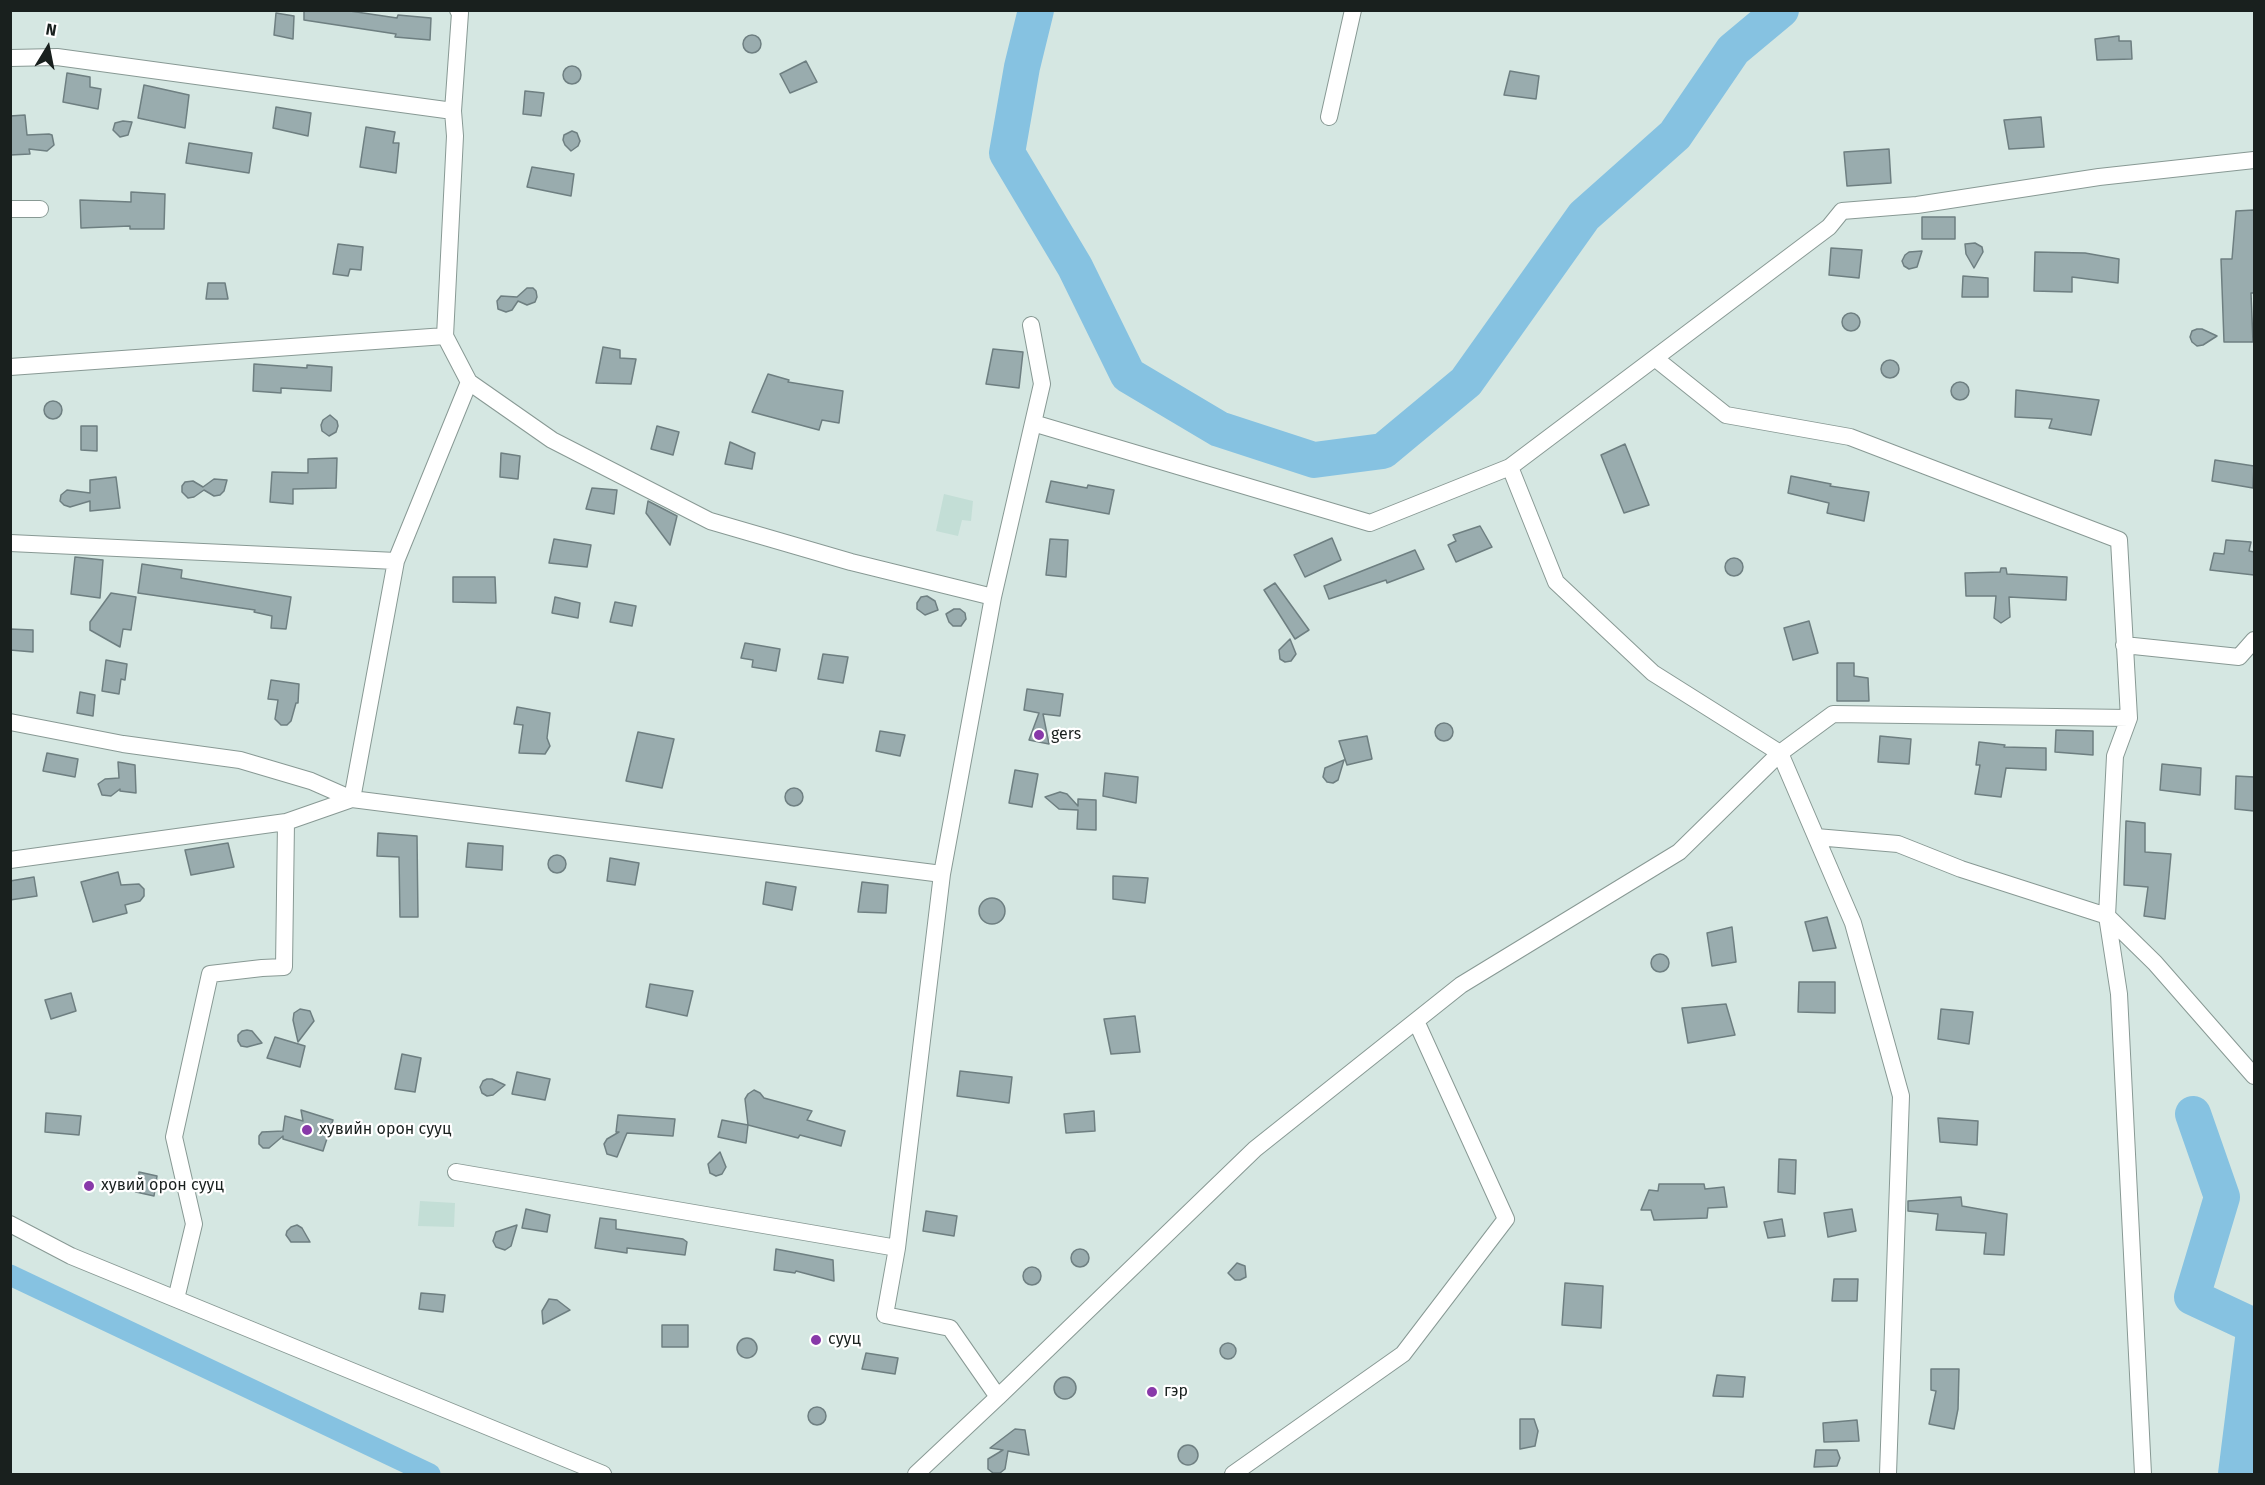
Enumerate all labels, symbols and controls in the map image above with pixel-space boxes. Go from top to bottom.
north arrow [18,18,78,78]
text: N [44,20,58,40]
place label: gers [1051,725,1081,745]
marker: gers [1032,728,1046,742]
place label: хувийн орон сууц [319,1120,451,1140]
marker: хувийн орон сууц [300,1123,314,1137]
place label: хувий орон сууц [101,1176,224,1196]
marker: хувий орон сууц [82,1179,96,1193]
place label: сууц [828,1330,861,1350]
marker: сууц [809,1333,823,1347]
place label: гэр [1164,1382,1188,1402]
marker: гэр [1145,1385,1159,1399]

